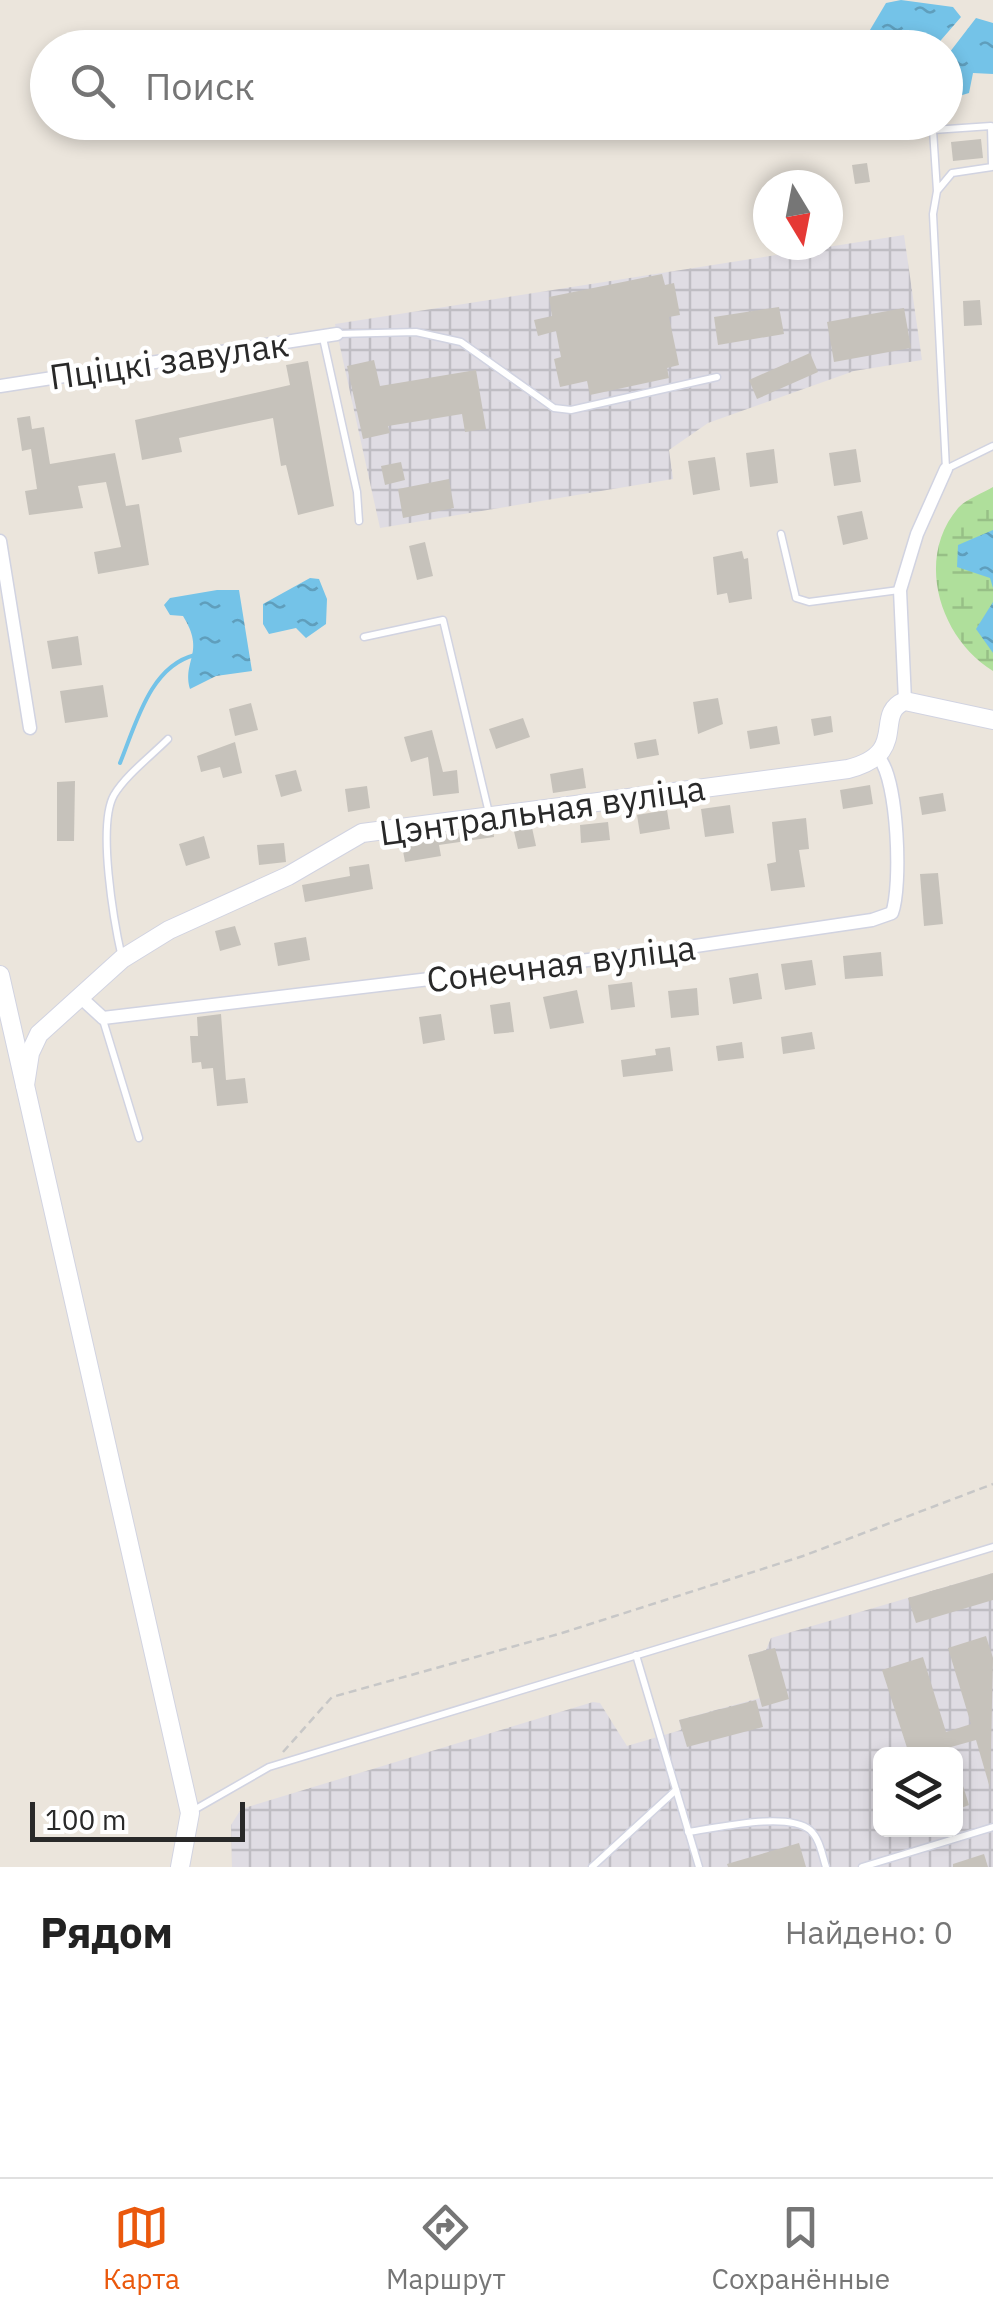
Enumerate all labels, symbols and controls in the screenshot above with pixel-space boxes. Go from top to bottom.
search box [30,30,963,140]
icon: search [65,58,120,113]
text: Поиск [145,61,255,110]
north arrow [753,170,843,260]
street label: Пціцкі завулак [46,320,292,400]
street label: Цэнтральная вуліца [376,764,708,856]
street label: Сонечная вуліца [424,924,698,1002]
map controls [873,1747,963,1837]
button: layers [873,1747,963,1837]
scale bar [30,1797,245,1842]
text: 100 m [45,1801,126,1838]
text: Рядом [40,1905,173,1960]
text: Найдено: 0 [785,1911,953,1953]
tab: Карта [103,2200,180,2297]
tab: Маршрут [386,2200,506,2297]
tab: Сохранённые [712,2200,890,2297]

